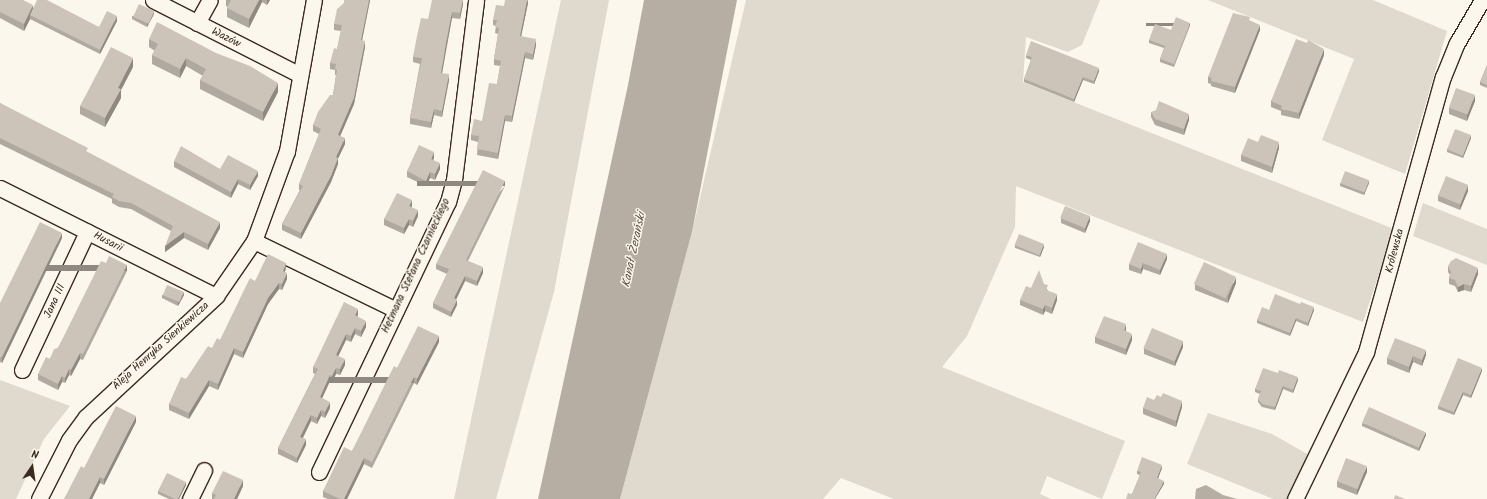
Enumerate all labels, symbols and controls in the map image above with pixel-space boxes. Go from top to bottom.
street label: Wazów [209,25,243,51]
street label: Hetmana Stefana Czarnieckiego [379,197,453,335]
water label: Kanał Żerański [619,211,649,289]
street label: Królewska [1383,227,1407,275]
street label: Husarii [91,229,125,255]
street label: Jana III [41,282,69,320]
street label: Aleja Henryka Sienkiewicza [110,299,212,393]
text: N [29,446,40,465]
north arrow [12,447,52,487]

